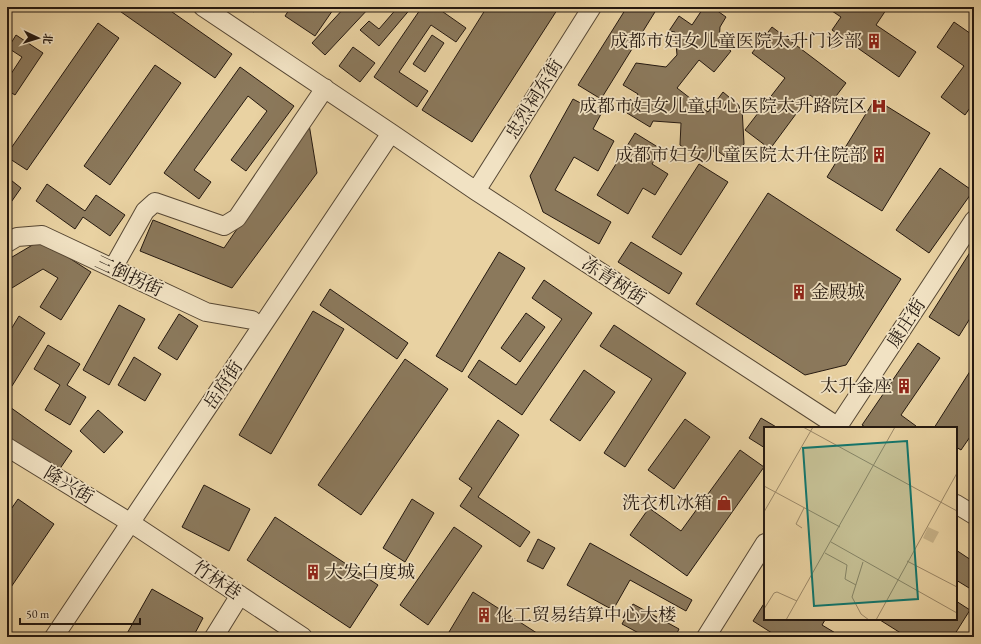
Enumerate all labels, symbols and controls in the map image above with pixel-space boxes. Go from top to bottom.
north arrow [18,18,58,58]
place label: 成都市妇女儿童医院太升门诊部 [610,29,862,52]
building icon: 成都市妇女儿童医院太升门诊部 [865,32,883,50]
text: 北 [41,33,55,45]
street label: 忠烈祠东街 [500,54,567,143]
place label: 成都市妇女儿童中心医院太升路院区 [579,94,867,117]
hospital icon: 成都市妇女儿童中心医院太升路院区 [870,97,888,115]
place label: 成都市妇女儿童医院太升住院部 [615,143,867,166]
building icon: 成都市妇女儿童医院太升住院部 [870,146,888,164]
street label: 三倒拐街 [92,250,167,301]
street label: 冻青树街 [578,251,651,310]
place label: 金殿城 [811,280,865,303]
building icon: 金殿城 [790,283,808,301]
street label: 康庄街 [881,294,930,352]
street label: 岳府街 [198,356,247,414]
place label: 太升金座 [820,374,892,397]
building icon: 太升金座 [895,377,913,395]
inset map [764,427,957,620]
street label: 隆兴街 [40,461,98,508]
place label: 洗衣机冰箱 [622,491,712,514]
shop icon: 洗衣机冰箱 [715,494,733,512]
street label: 竹林巷 [188,555,246,604]
place label: 大发白度城 [325,560,415,583]
building icon: 大发白度城 [304,563,322,581]
scale bar [20,600,140,626]
place label: 化工贸易结算中心大楼 [496,603,676,626]
text: 50 m [26,606,50,622]
building icon: 化工贸易结算中心大楼 [475,606,493,624]

